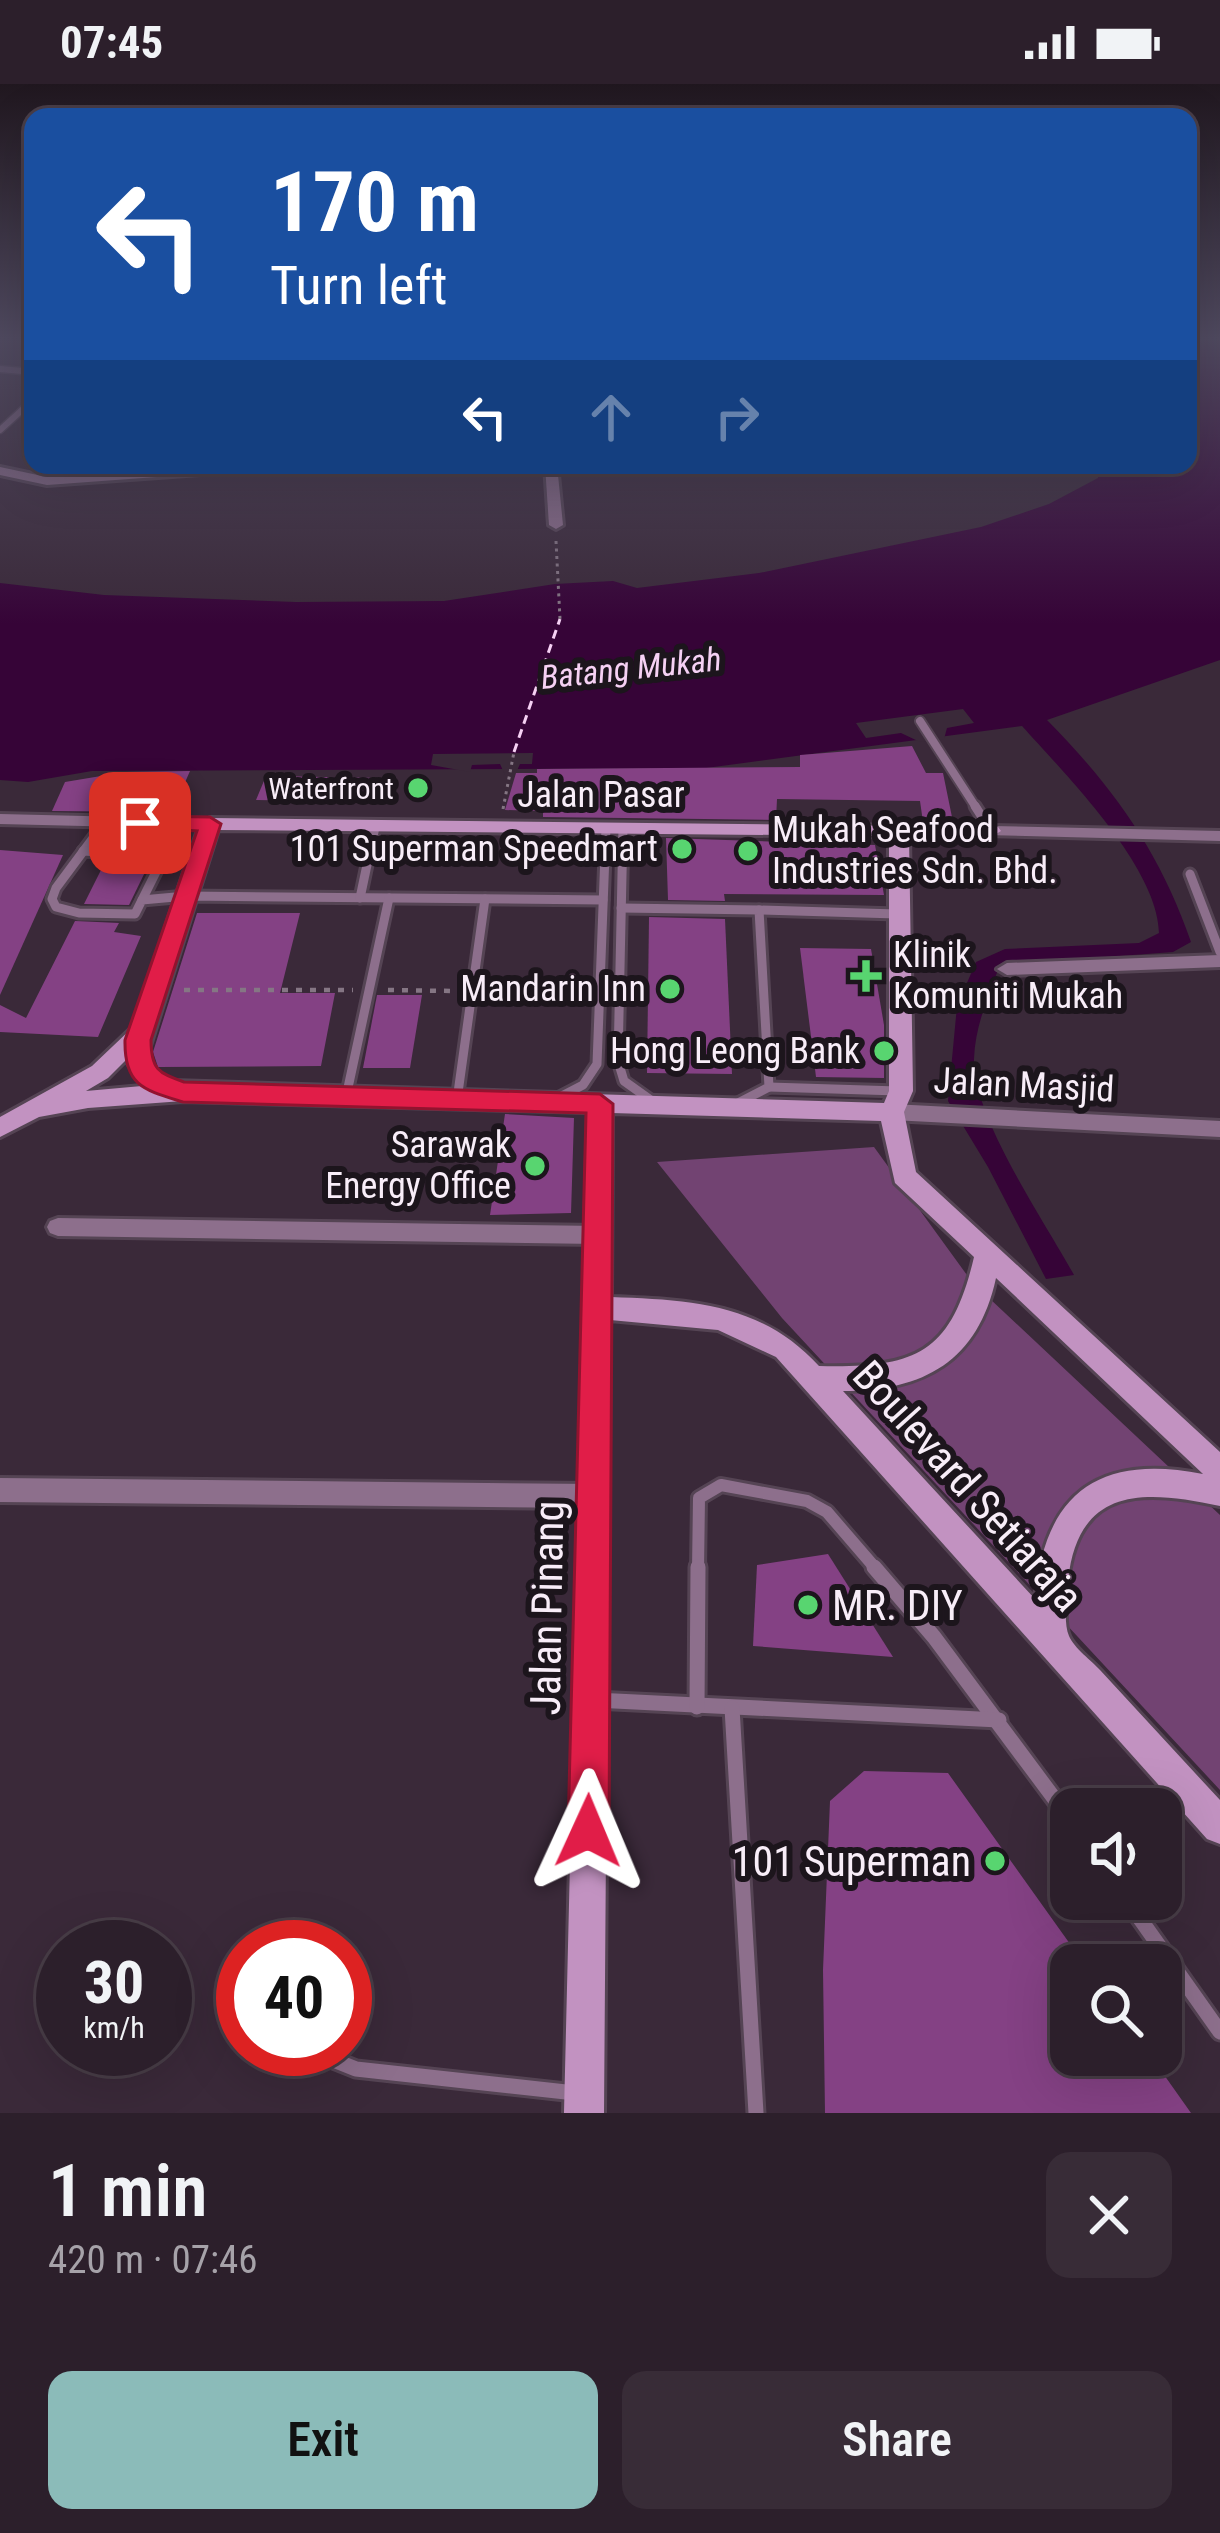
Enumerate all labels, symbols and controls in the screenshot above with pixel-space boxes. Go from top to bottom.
text: 07:45 [60,16,163,69]
text: 170 m [270,153,479,252]
icon: left [72,156,228,312]
text: Turn left [270,254,447,317]
icon: left [452,384,518,450]
icon: ahead [578,384,644,450]
icon: right [704,384,770,450]
water label: Batang Mukah [539,639,723,697]
place label: Waterfront [268,771,394,806]
pin [89,772,191,874]
street label: Jalan Pasar [517,774,685,816]
marker: Waterfront [405,775,431,801]
icon: arrive [107,790,173,856]
place label: Mukah Seafood Industries Sdn. Bhd. [772,809,1058,892]
place label: 101 Superman Speedmart [290,828,658,870]
marker: 101 Superman Speedmart [669,836,695,862]
marker: Mukah Seafood Industries Sdn. Bhd. [735,838,761,864]
place label: Klinik Komuniti Mukah [893,934,1123,1017]
marker: Klinik Komuniti Mukah [850,960,882,992]
place label: Mandarin Inn [460,968,646,1010]
marker: Mandarin Inn [657,976,683,1002]
place label: Hong Leong Bank [610,1030,860,1072]
marker: Hong Leong Bank [871,1038,897,1064]
street label: Jalan Masjid [933,1059,1115,1111]
place label: Sarawak Energy Office [325,1124,511,1207]
marker: Sarawak Energy Office [522,1153,548,1179]
street label: Boulevard Setiaraja [843,1351,1093,1621]
street label: Jalan Pinang [521,1500,573,1716]
place label: MR. DIY [832,1581,963,1630]
marker: MR. DIY [795,1592,821,1618]
position arrow [525,1768,651,1894]
map controls [1050,1788,1182,2076]
button: sound [1050,1788,1182,1920]
place label: 101 Superman [732,1837,971,1886]
marker: 101 Superman [982,1848,1008,1874]
speed limit sign: 40 [216,1920,372,2076]
button: search [1050,1944,1182,2076]
text: 30 [84,1947,144,2018]
text: km/h [83,2010,145,2045]
text: 1 min [48,2149,207,2234]
button: close [1046,2152,1172,2278]
text: 420 m · 07:46 [48,2237,258,2283]
button: Exit [48,2371,598,2509]
button: Share [622,2371,1172,2509]

